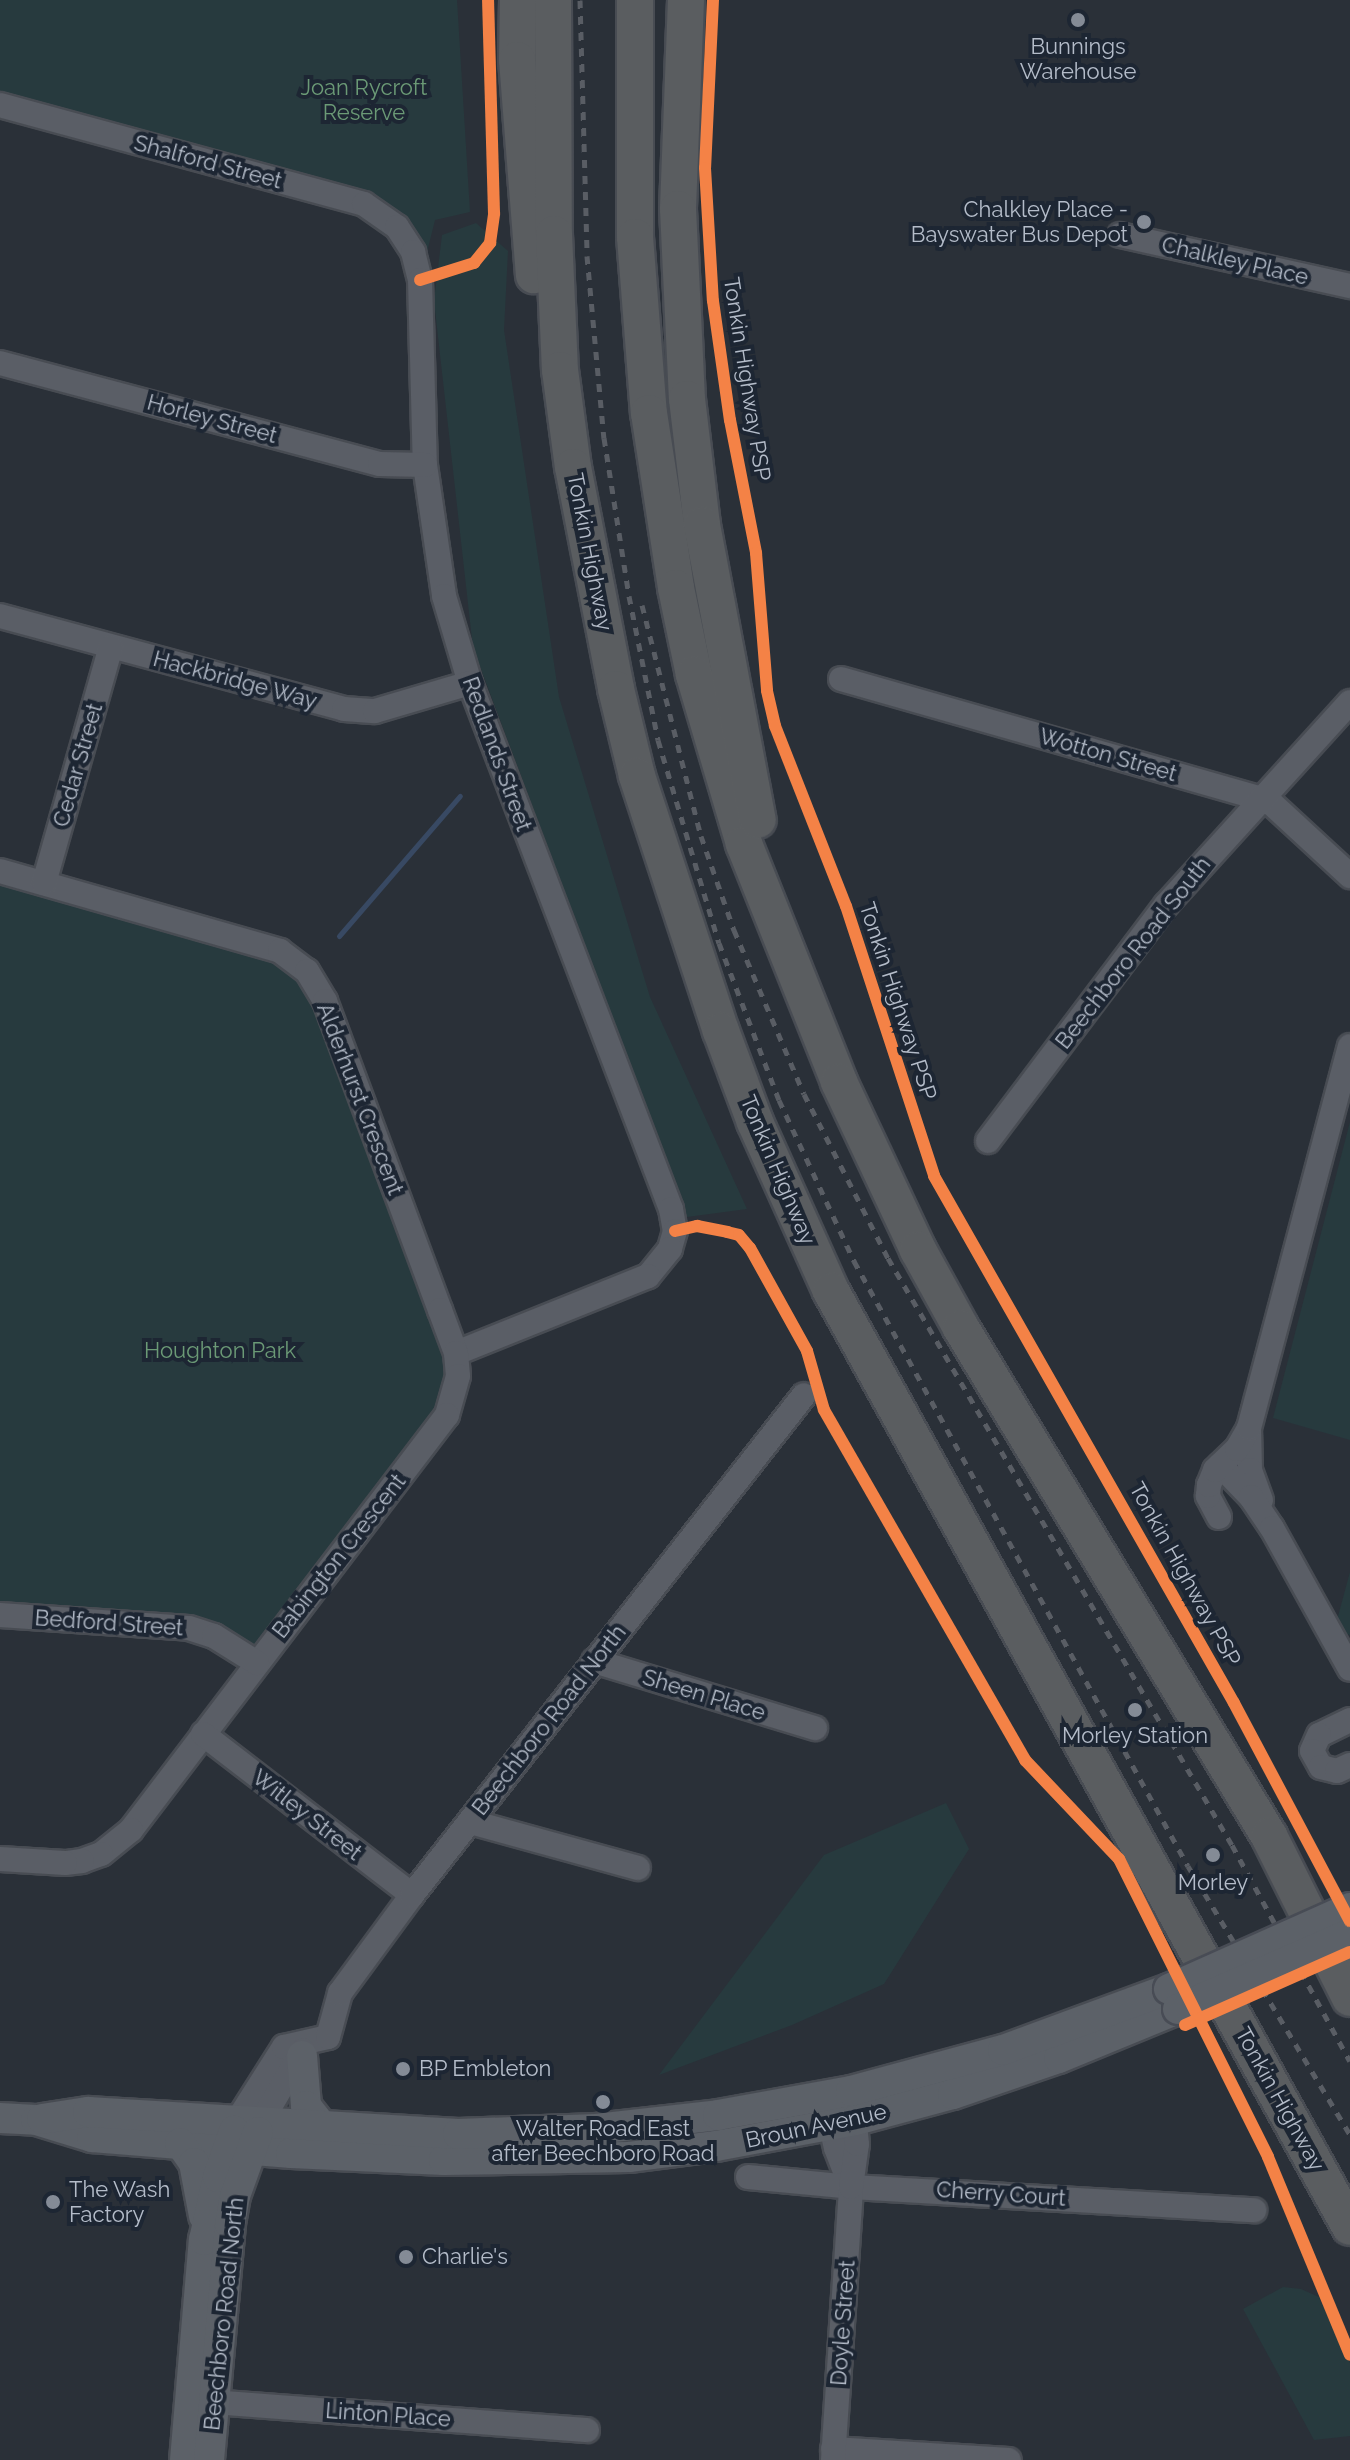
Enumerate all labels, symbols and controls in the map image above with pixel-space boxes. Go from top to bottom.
marker: Bunnings Warehouse [1069,11,1087,29]
place label: Bunnings Warehouse [1020,33,1136,84]
park label: Joan Rycroft Reserve [301,74,427,126]
street label: Shalford Street [131,130,285,194]
place label: Chalkley Place - Bayswater Bus Depot [910,196,1128,248]
marker: Chalkley Place - Bayswater Bus Depot [1135,213,1153,231]
street label: Chalkley Place [1159,231,1311,291]
street label: Tonkin Highway PSP [718,275,776,483]
street label: Horley Street [144,389,280,449]
street label: Tonkin Highway [562,471,618,633]
street label: Hackbridge Way [150,645,320,715]
street label: Redlands Street [457,673,537,835]
street label: Cedar Street [48,700,108,830]
street label: Wotton Street [1036,723,1180,787]
street label: Beechboro Road South [1050,852,1216,1054]
street label: Tonkin Highway PSP [854,899,942,1103]
street label: Alderhurst Crescent [311,999,409,1199]
street label: Tonkin Highway [735,1091,821,1249]
park label: Houghton Park [144,1338,296,1364]
street label: Babington Crescent [267,1469,411,1643]
street label: Tonkin Highway PSP [1123,1477,1247,1671]
street label: Bedford Street [34,1605,184,1641]
street label: Beechboro Road North [466,1620,632,1820]
street label: Sheen Place [639,1664,769,1726]
marker: Morley Station [1126,1701,1144,1719]
place label: Morley Station [1062,1723,1208,1749]
street label: Witley Street [247,1764,367,1866]
marker: Morley [1202,1844,1224,1866]
place label: Morley [1178,1870,1248,1896]
street label: Tonkin Highway [1230,2023,1330,2175]
place label: BP Embleton [419,2056,552,2082]
marker: BP Embleton [394,2060,412,2078]
marker: Walter Road East after Beechboro Road [594,2093,612,2111]
street label: Broun Avenue [743,2098,889,2154]
place label: Walter Road East after Beechboro Road [491,2115,715,2166]
place label: The Wash Factory [69,2176,171,2228]
street label: Cherry Court [935,2176,1067,2212]
marker: The Wash Factory [44,2193,62,2211]
street label: Beechboro Road North [199,2196,249,2432]
place label: Charlie's [422,2244,508,2270]
marker: Charlie's [397,2248,415,2266]
street label: Doyle Street [825,2259,861,2387]
street label: Linton Place [324,2397,452,2433]

